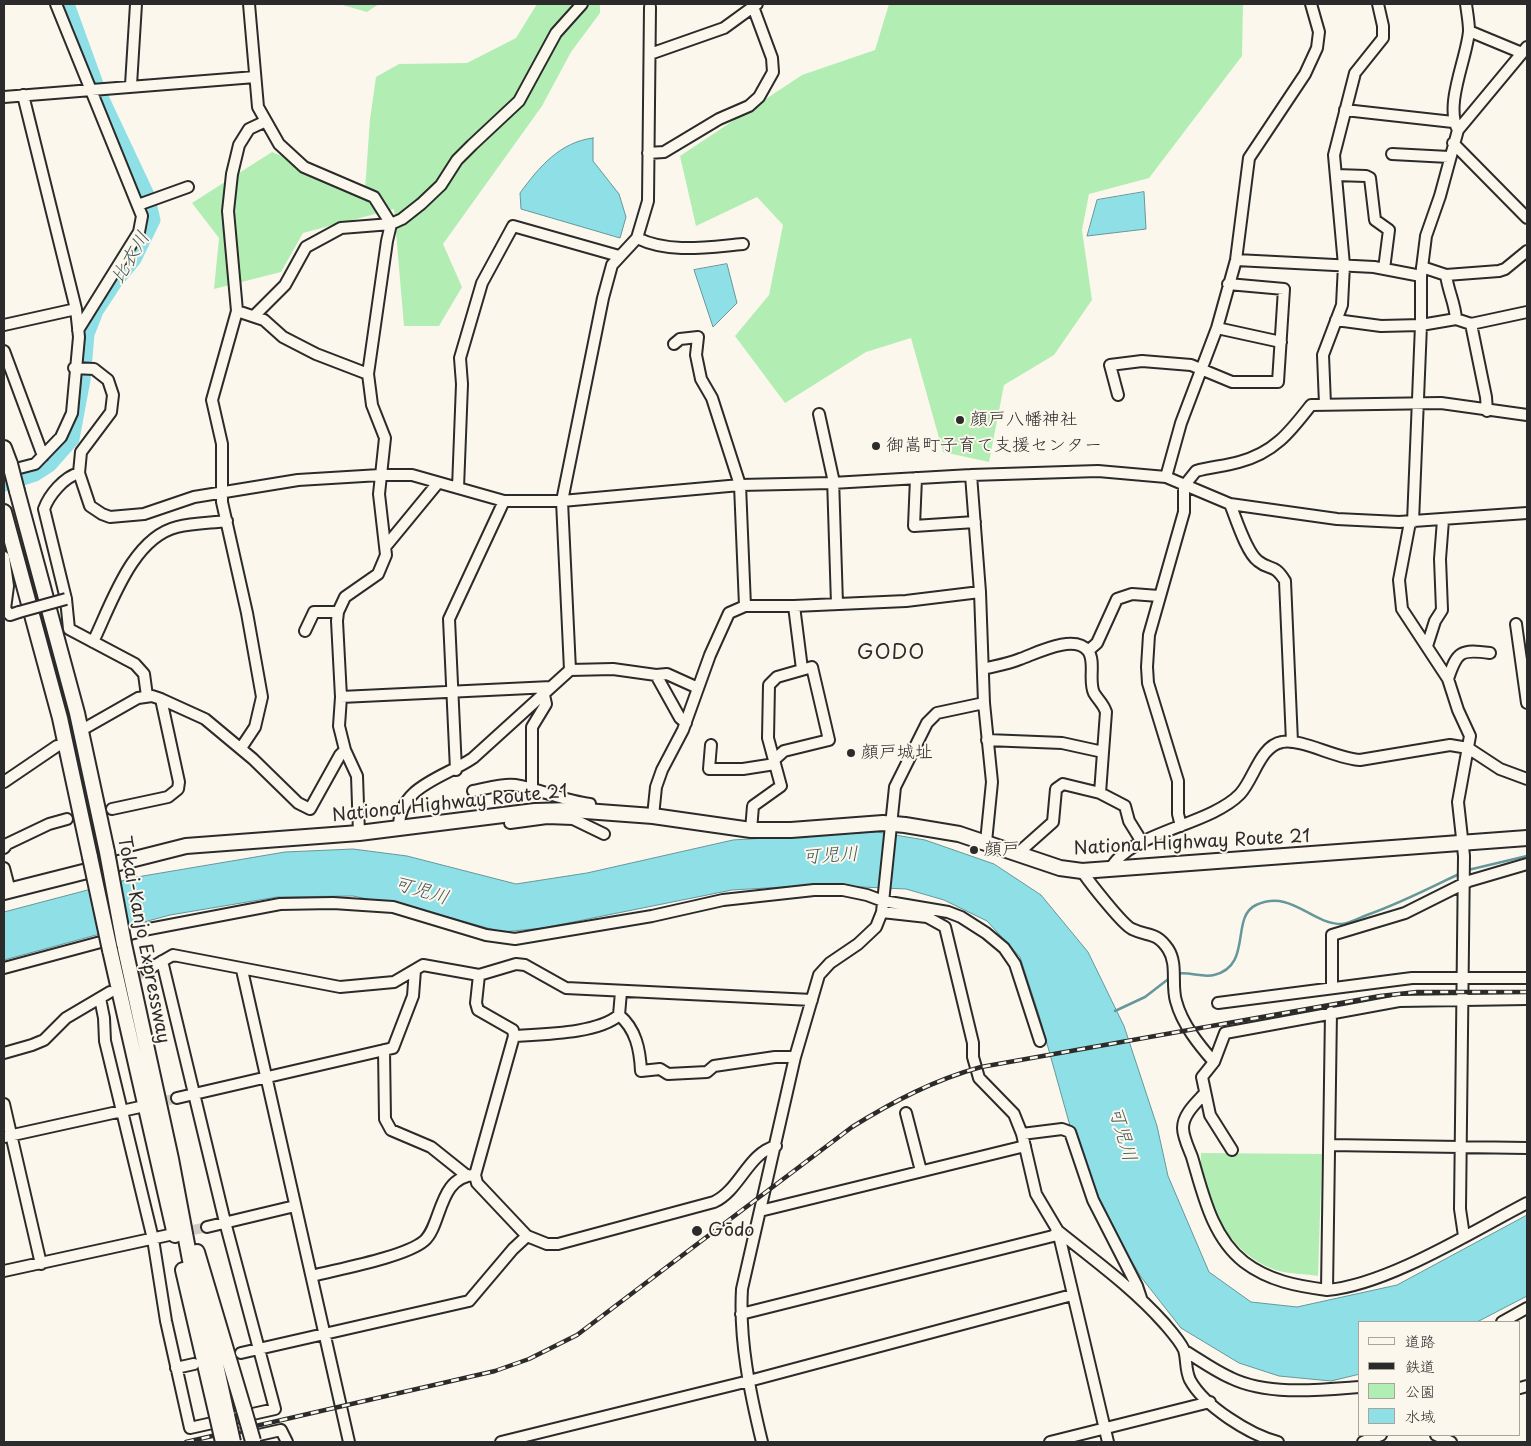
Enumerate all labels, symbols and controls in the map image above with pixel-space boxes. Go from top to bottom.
water label: 比衣川 [107,228,155,288]
place label: 顔戸八幡神社 [970,409,1078,431]
marker: 顔戸八幡神社 [954,414,966,426]
place label: 御嵩町子育て支援センター [886,435,1102,457]
marker: 御嵩町子育て支援センター [870,440,882,452]
district label: GODO [857,641,925,665]
place label: 顔戸城址 [861,742,933,764]
marker: 顔戸城址 [845,747,857,759]
street label: National Highway Route 21 [331,781,569,827]
street label: National Highway Route 21 [1073,826,1311,860]
street label: Tokai-Kanjo Expressway [112,835,174,1045]
place label: 顔戸 [984,839,1020,861]
water label: 可児川 [801,843,859,869]
marker: 顔戸 [968,844,980,856]
water label: 可児川 [390,872,452,910]
water label: 可児川 [1103,1103,1141,1165]
place label: Gōdo [708,1220,754,1242]
marker: Gōdo [690,1224,704,1238]
legend [1358,1321,1521,1436]
text: 道路 [1405,1329,1435,1352]
text: 鉄道 [1405,1354,1435,1377]
text: 公園 [1405,1379,1435,1402]
text: 水域 [1405,1404,1435,1427]

